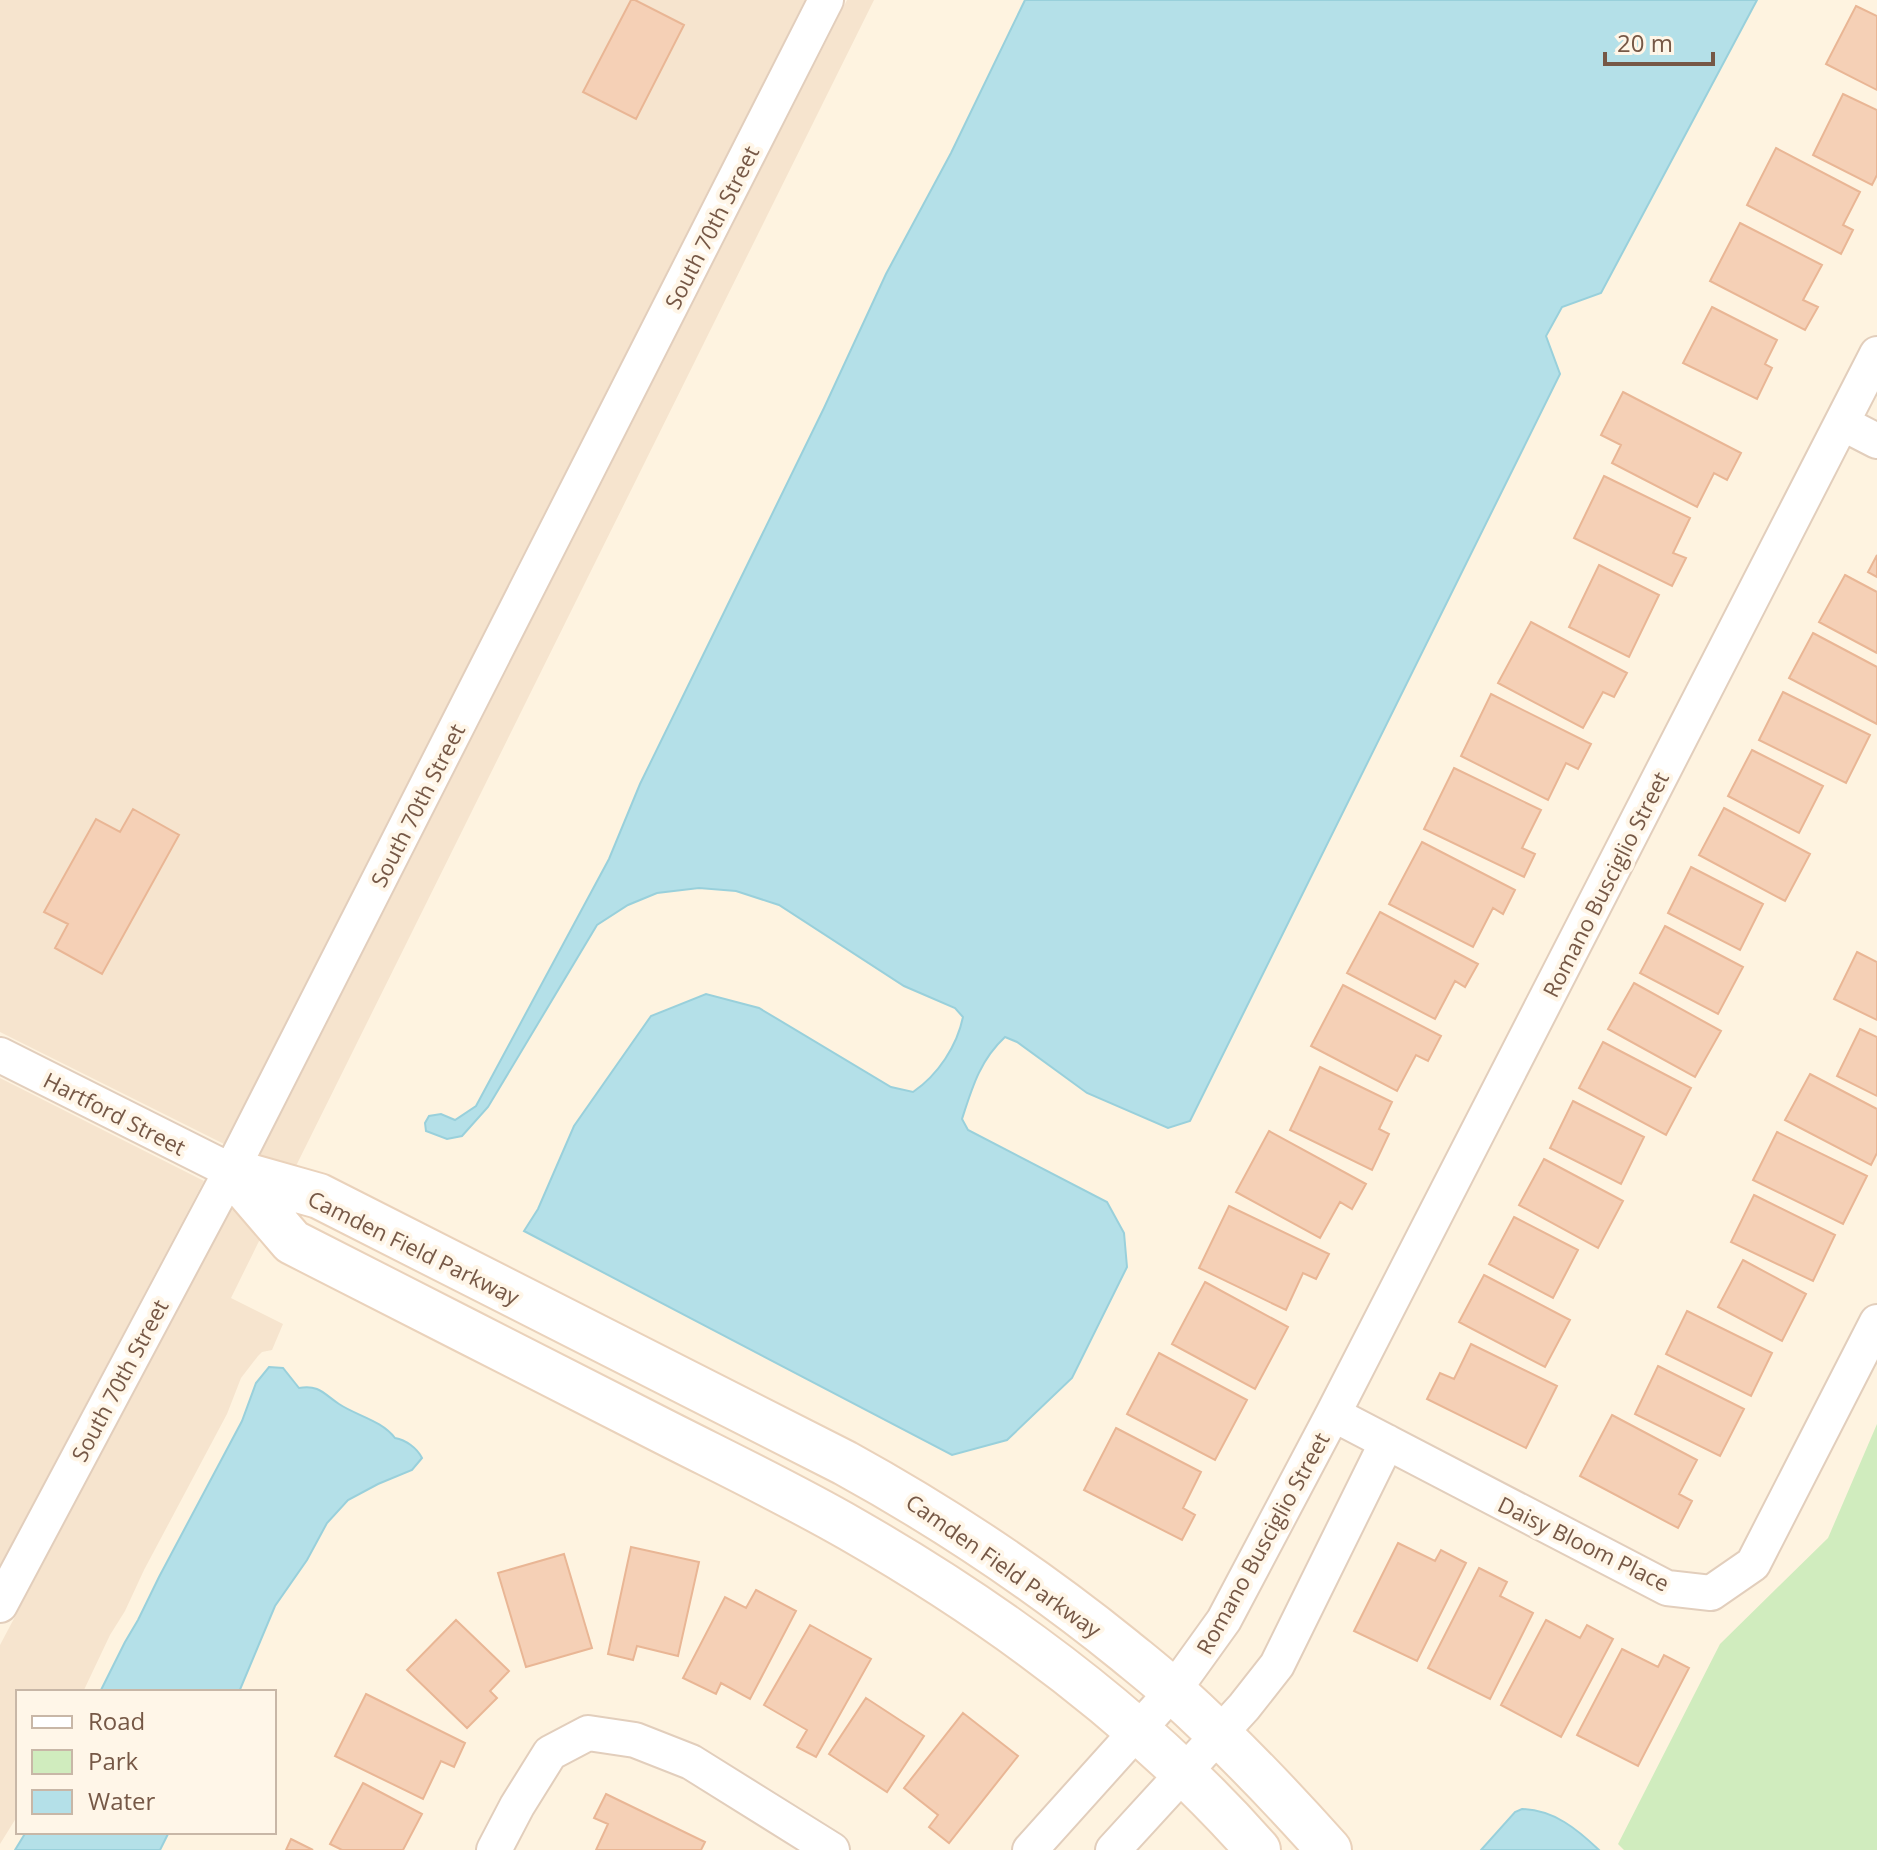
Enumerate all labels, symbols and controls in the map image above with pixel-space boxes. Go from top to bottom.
scale bar [1605,16,1713,66]
text: 20 m [1617,26,1673,59]
street label: South 70th Street [657,140,765,314]
street label: South 70th Street [363,718,471,892]
street label: Romano Busciglio Street [1535,766,1675,1002]
street label: Hartford Street [39,1064,191,1162]
street label: Camden Field Parkway [303,1183,526,1312]
street label: South 70th Street [64,1294,174,1466]
street label: Romano Busciglio Street [1188,1426,1336,1659]
street label: Camden Field Parkway [900,1486,1108,1644]
street label: Daisy Bloom Place [1493,1488,1675,1598]
legend [16,1690,276,1834]
text: Road [88,1704,145,1737]
text: Park [88,1744,139,1777]
text: Water [88,1784,156,1817]

